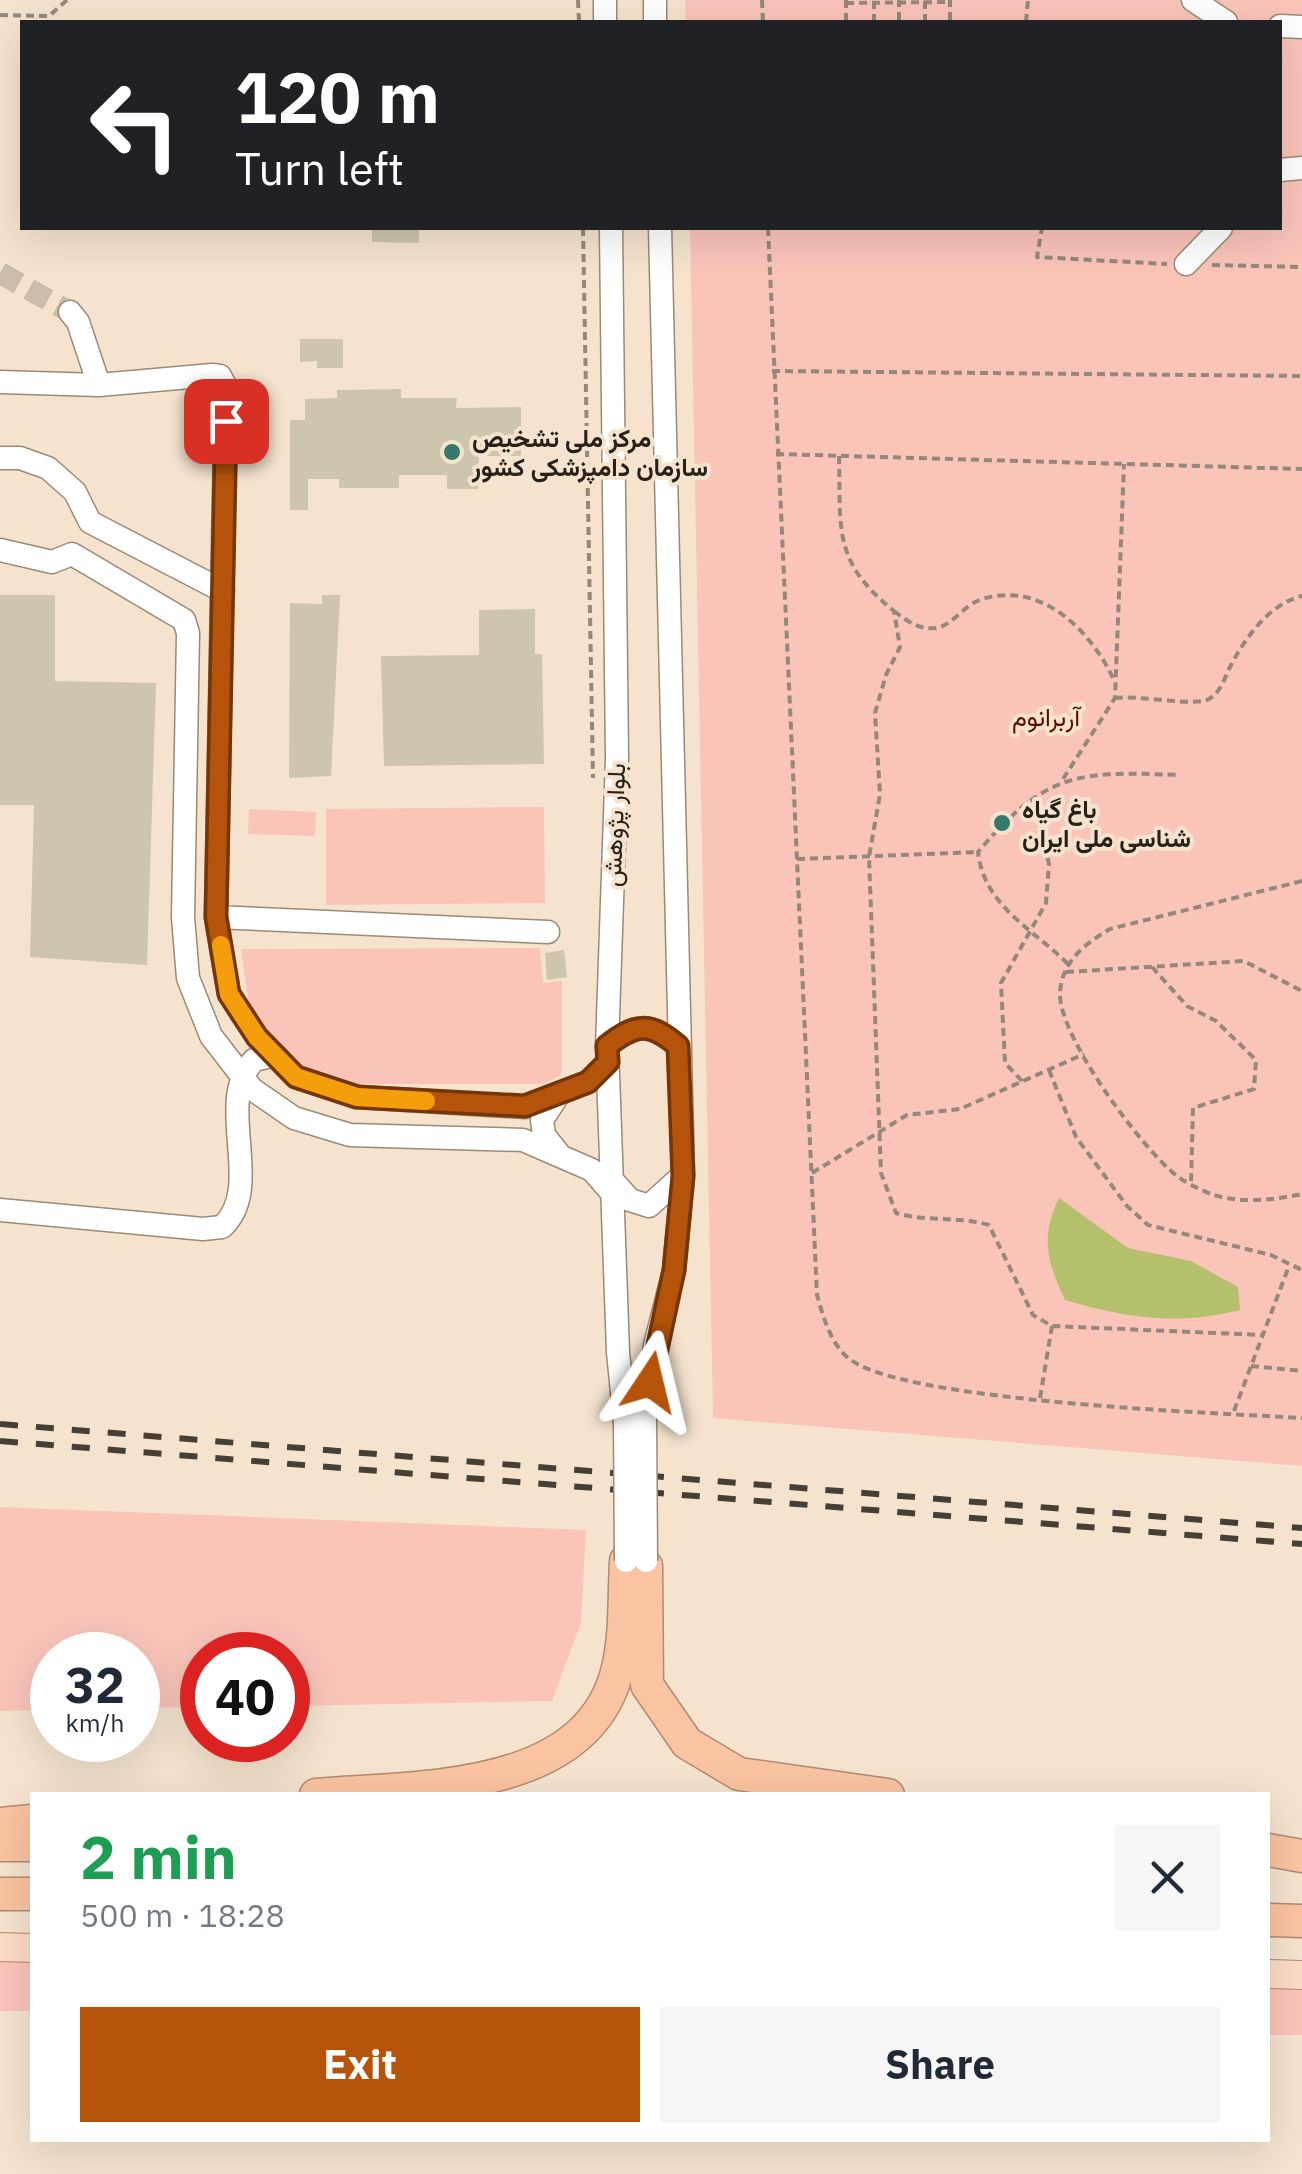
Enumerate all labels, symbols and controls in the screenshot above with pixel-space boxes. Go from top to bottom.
text: 120 m [235,51,440,142]
icon: left [70,60,200,190]
text: Turn left [235,139,404,197]
pin [184,379,269,464]
icon: arrive [199,394,254,449]
place label: مرکز ملی تشخیص سازمان دامپزشکی کشور [471,421,708,485]
marker: مرکز ملی تشخیص سازمان دامپزشکی کشور [441,441,463,463]
park label: آربرانوم [1012,700,1082,734]
street label: بلوار پژوهش [595,762,633,888]
place label: باغ گیاه‌ شناسی ملی ایران [1022,792,1191,854]
marker: باغ گیاه‌ شناسی ملی ایران [991,812,1013,834]
position arrow [598,1330,702,1434]
speed limit sign: 40 [180,1632,310,1762]
text: 32 [65,1652,125,1717]
text: km/h [66,1706,124,1739]
text: 2 min [80,1817,237,1896]
button: close [1115,1825,1220,1930]
text: 500 m · 18:28 [80,1894,285,1936]
button: Exit [80,2007,640,2122]
button: Share [660,2007,1220,2122]

